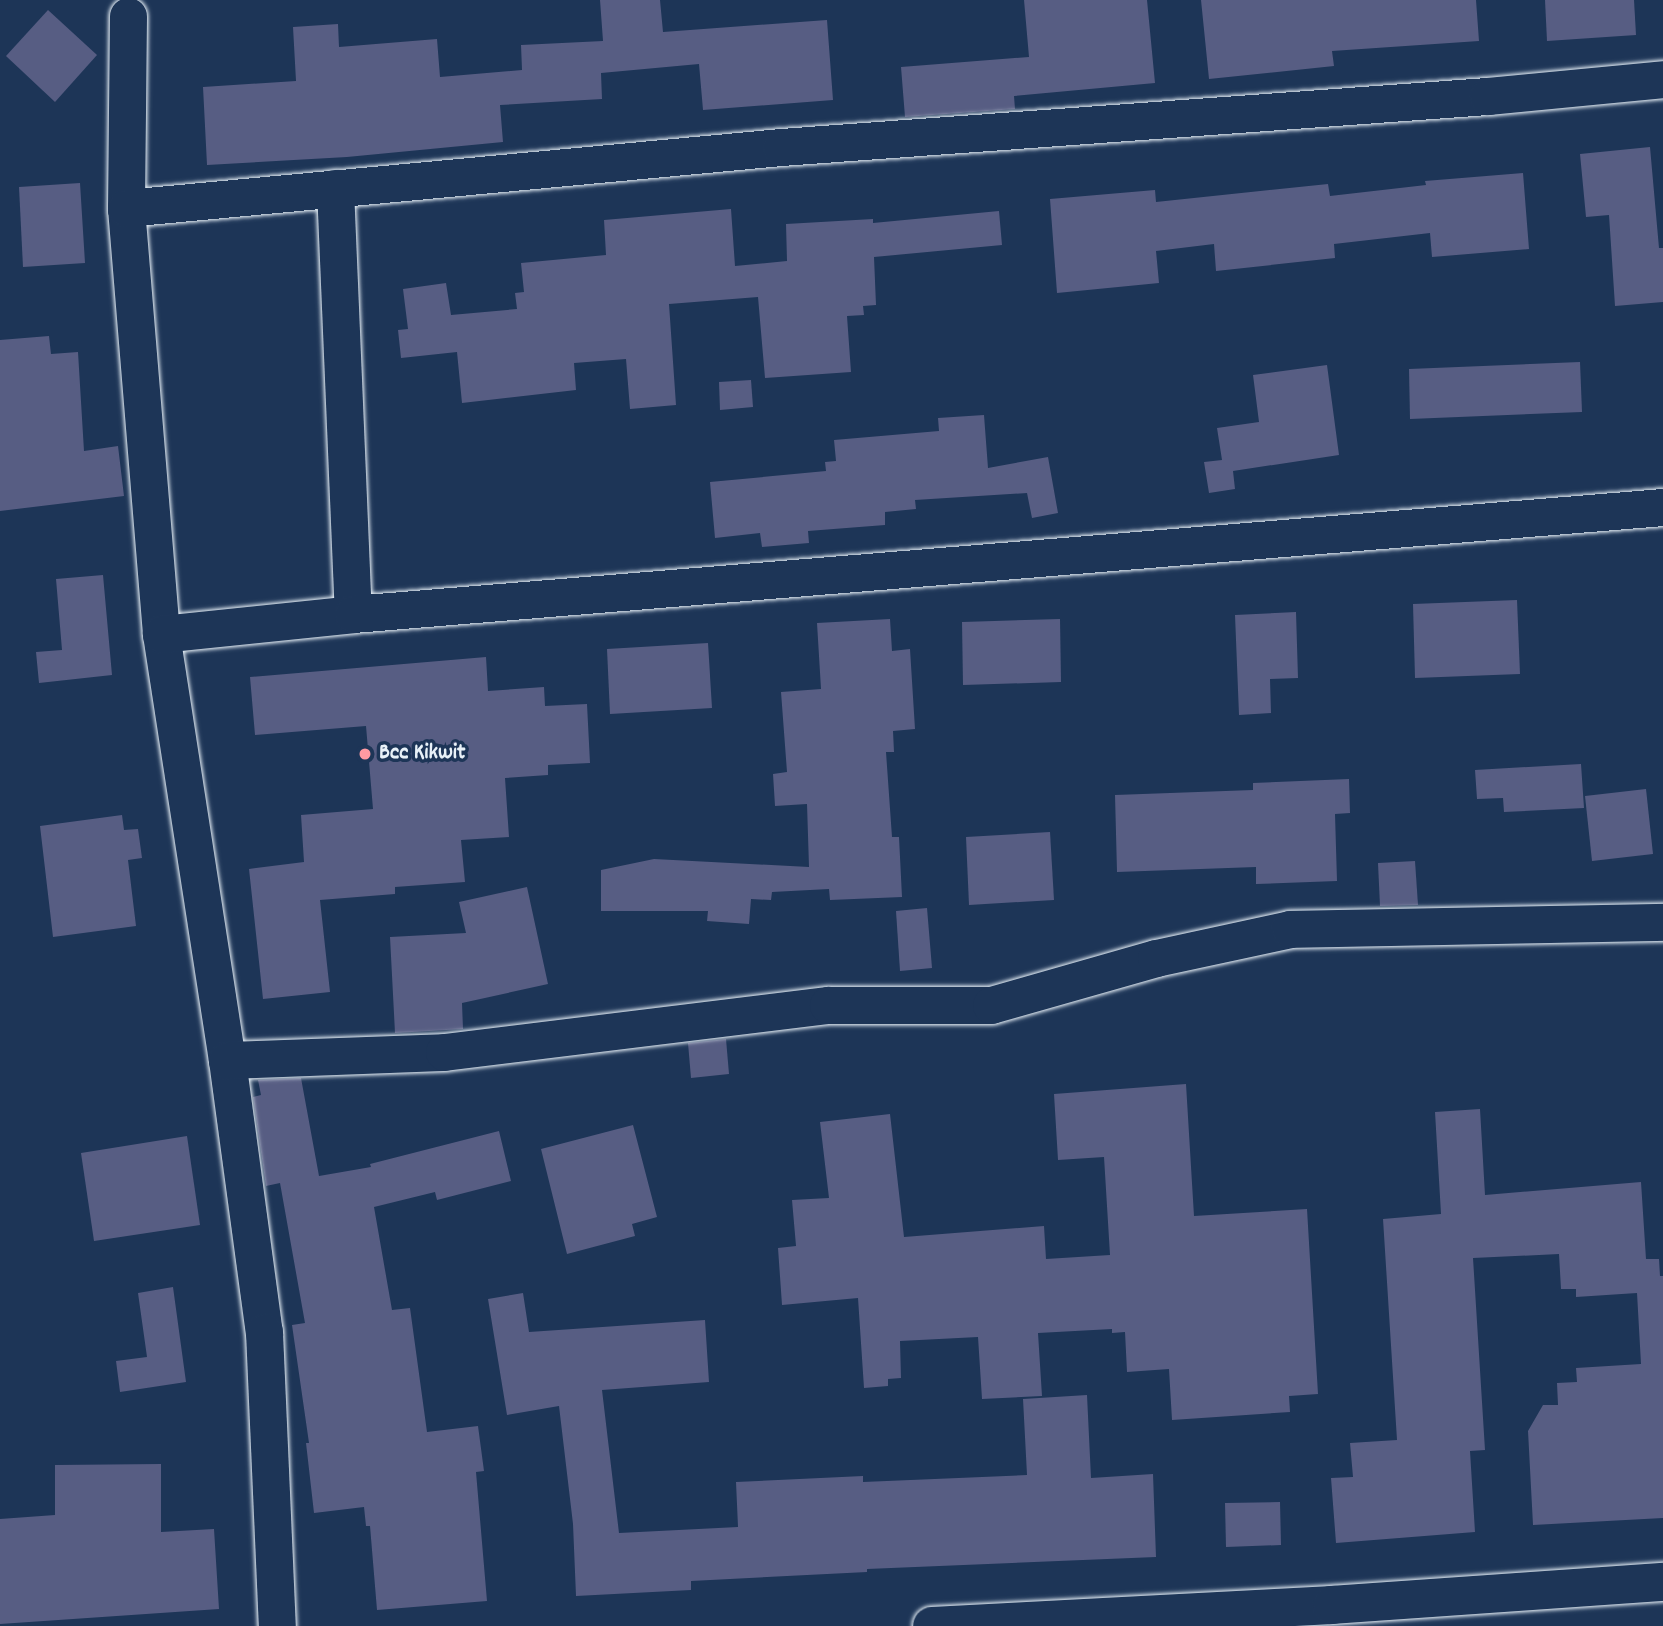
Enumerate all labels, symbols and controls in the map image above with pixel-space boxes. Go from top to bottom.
place label: Bcc Kikwit [379,740,465,768]
marker: Bcc Kikwit [357,746,373,762]

